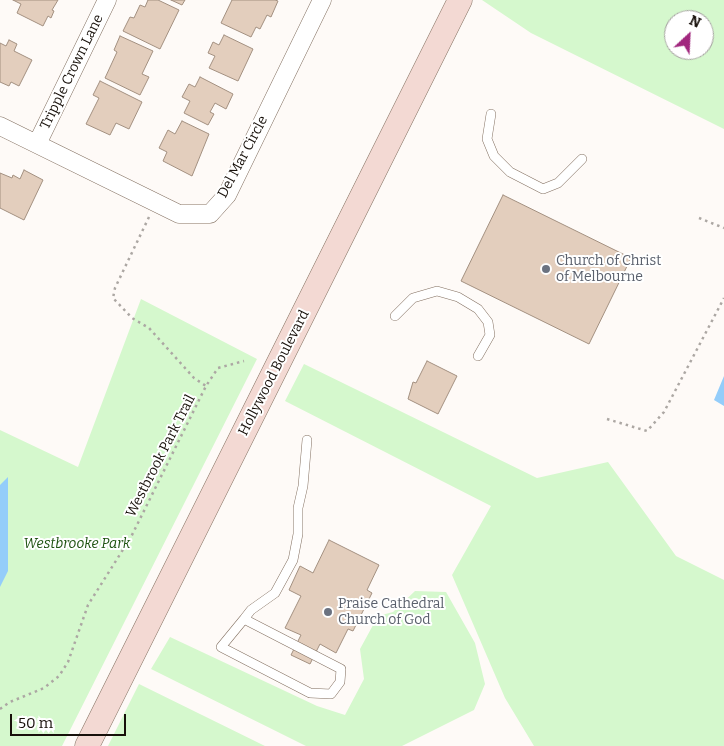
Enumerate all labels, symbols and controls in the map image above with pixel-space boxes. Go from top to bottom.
north arrow [664,10,714,60]
street label: Tripple Crown Lane [37,12,107,132]
text: N [687,12,704,32]
street label: Del Mar Circle [214,113,272,201]
place label: Church of Christ of Melbourne [556,253,661,286]
marker: Church of Christ of Melbourne [540,263,552,275]
street label: Hollywood Boulevard [235,307,313,439]
street label: Westbrook Park Trail [123,392,199,520]
park label: Westbrooke Park [24,536,130,552]
place label: Praise Cathedral Church of God [338,596,444,628]
marker: Praise Cathedral Church of God [322,606,334,618]
scale bar [12,704,129,736]
text: 50 m [18,714,53,732]

